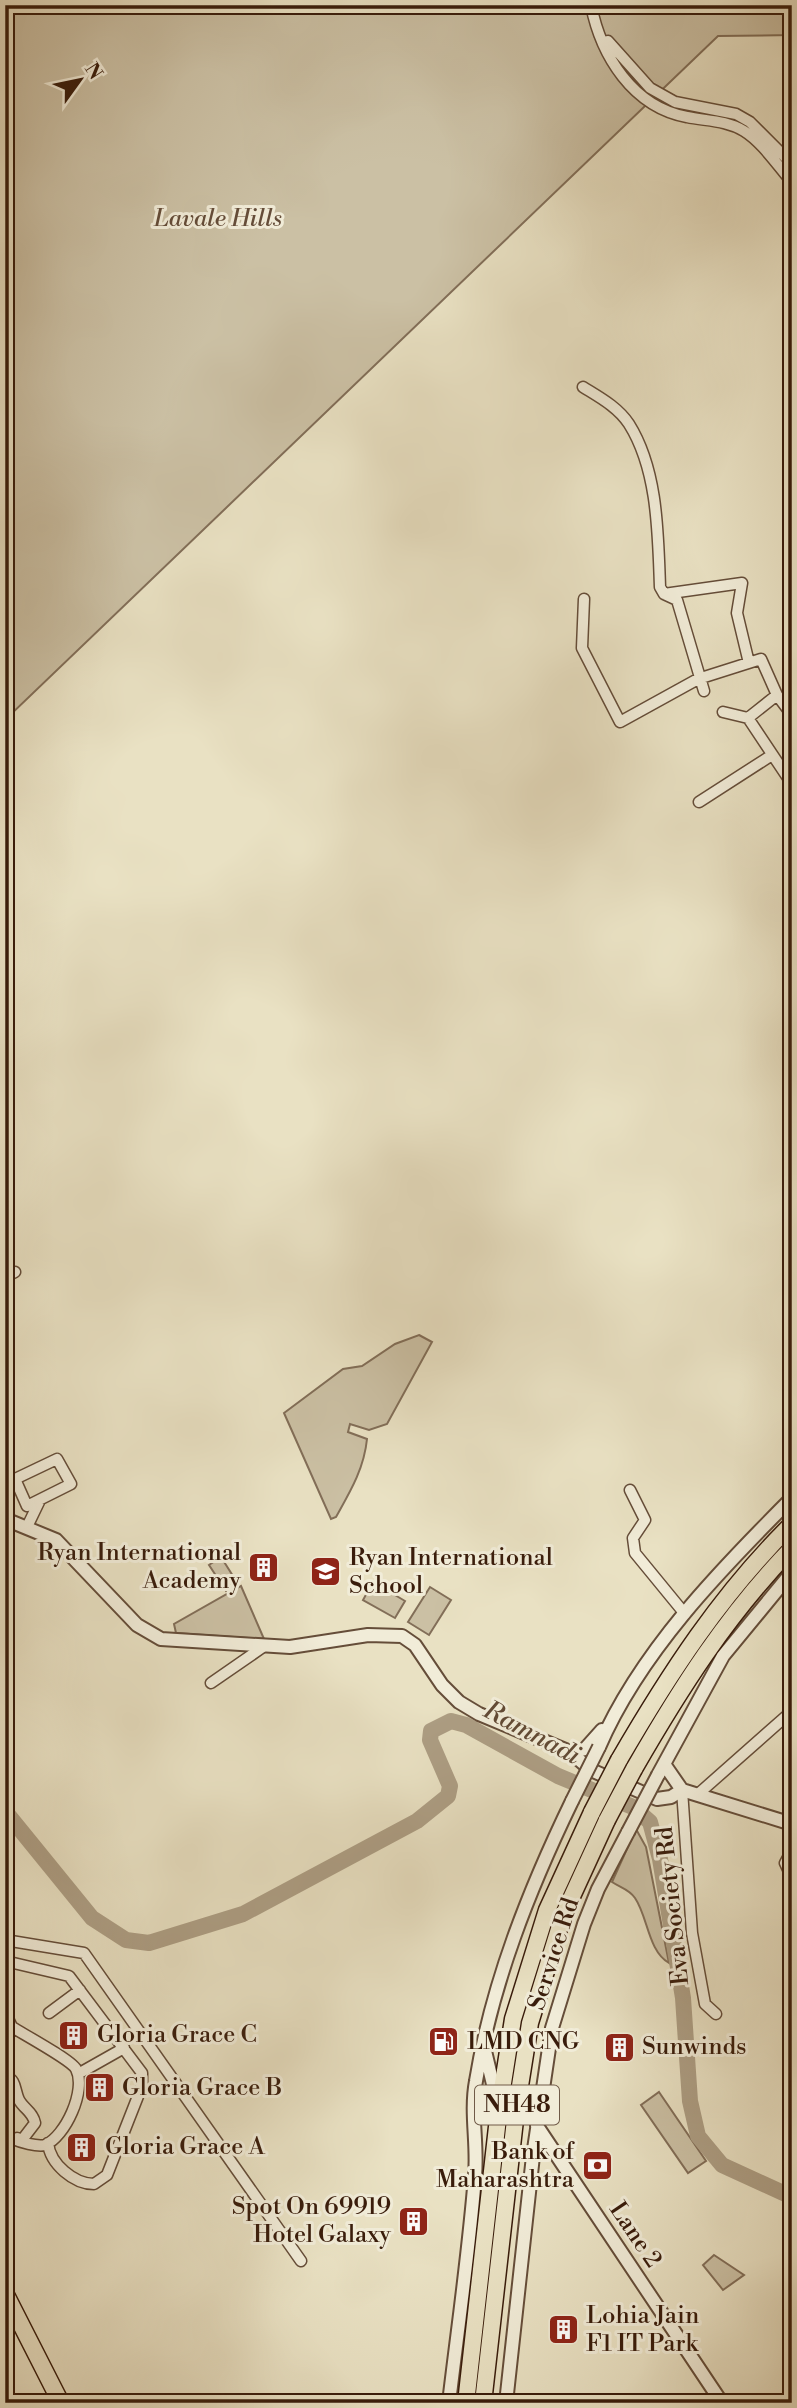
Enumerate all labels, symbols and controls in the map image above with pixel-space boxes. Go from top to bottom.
north arrow [46,46,116,116]
text: N [79,58,108,84]
park label: Lavale Hills [153,204,282,234]
place label: Ryan International Academy [37,1538,241,1596]
place label: Ryan International School [349,1543,553,1601]
building icon: Ryan International Academy [247,1550,281,1584]
school or university icon: Ryan International School [309,1555,343,1589]
water label: Ramnadi [477,1694,587,1772]
street label: Eva Society Rd [650,1825,696,1987]
street label: Service Rd [522,1894,586,2014]
building icon: Gloria Grace C [57,2018,91,2052]
place label: Gloria Grace C [97,2020,257,2050]
fuel station icon: LMD CNG [427,2025,461,2059]
place label: LMD CNG [467,2027,580,2057]
building icon: Sunwinds [602,2030,636,2064]
place label: Sunwinds [642,2032,747,2062]
building icon: Gloria Grace B [82,2071,116,2105]
place label: Gloria Grace B [122,2073,282,2103]
road number: NH48 [475,2086,559,2124]
building icon: Gloria Grace A [65,2130,99,2164]
place label: Gloria Grace A [105,2132,265,2162]
place label: Bank of Maharashtra [436,2137,575,2195]
bank icon: Bank of Maharashtra [580,2149,614,2183]
place label: Spot On 69919 Hotel Galaxy [232,2192,391,2250]
street label: Lane 2 [602,2196,668,2274]
building icon: Spot On 69919 Hotel Galaxy [397,2204,431,2238]
place label: Lohia Jain F1 IT Park [586,2301,699,2359]
building icon: Lohia Jain F1 IT Park [546,2313,580,2347]

